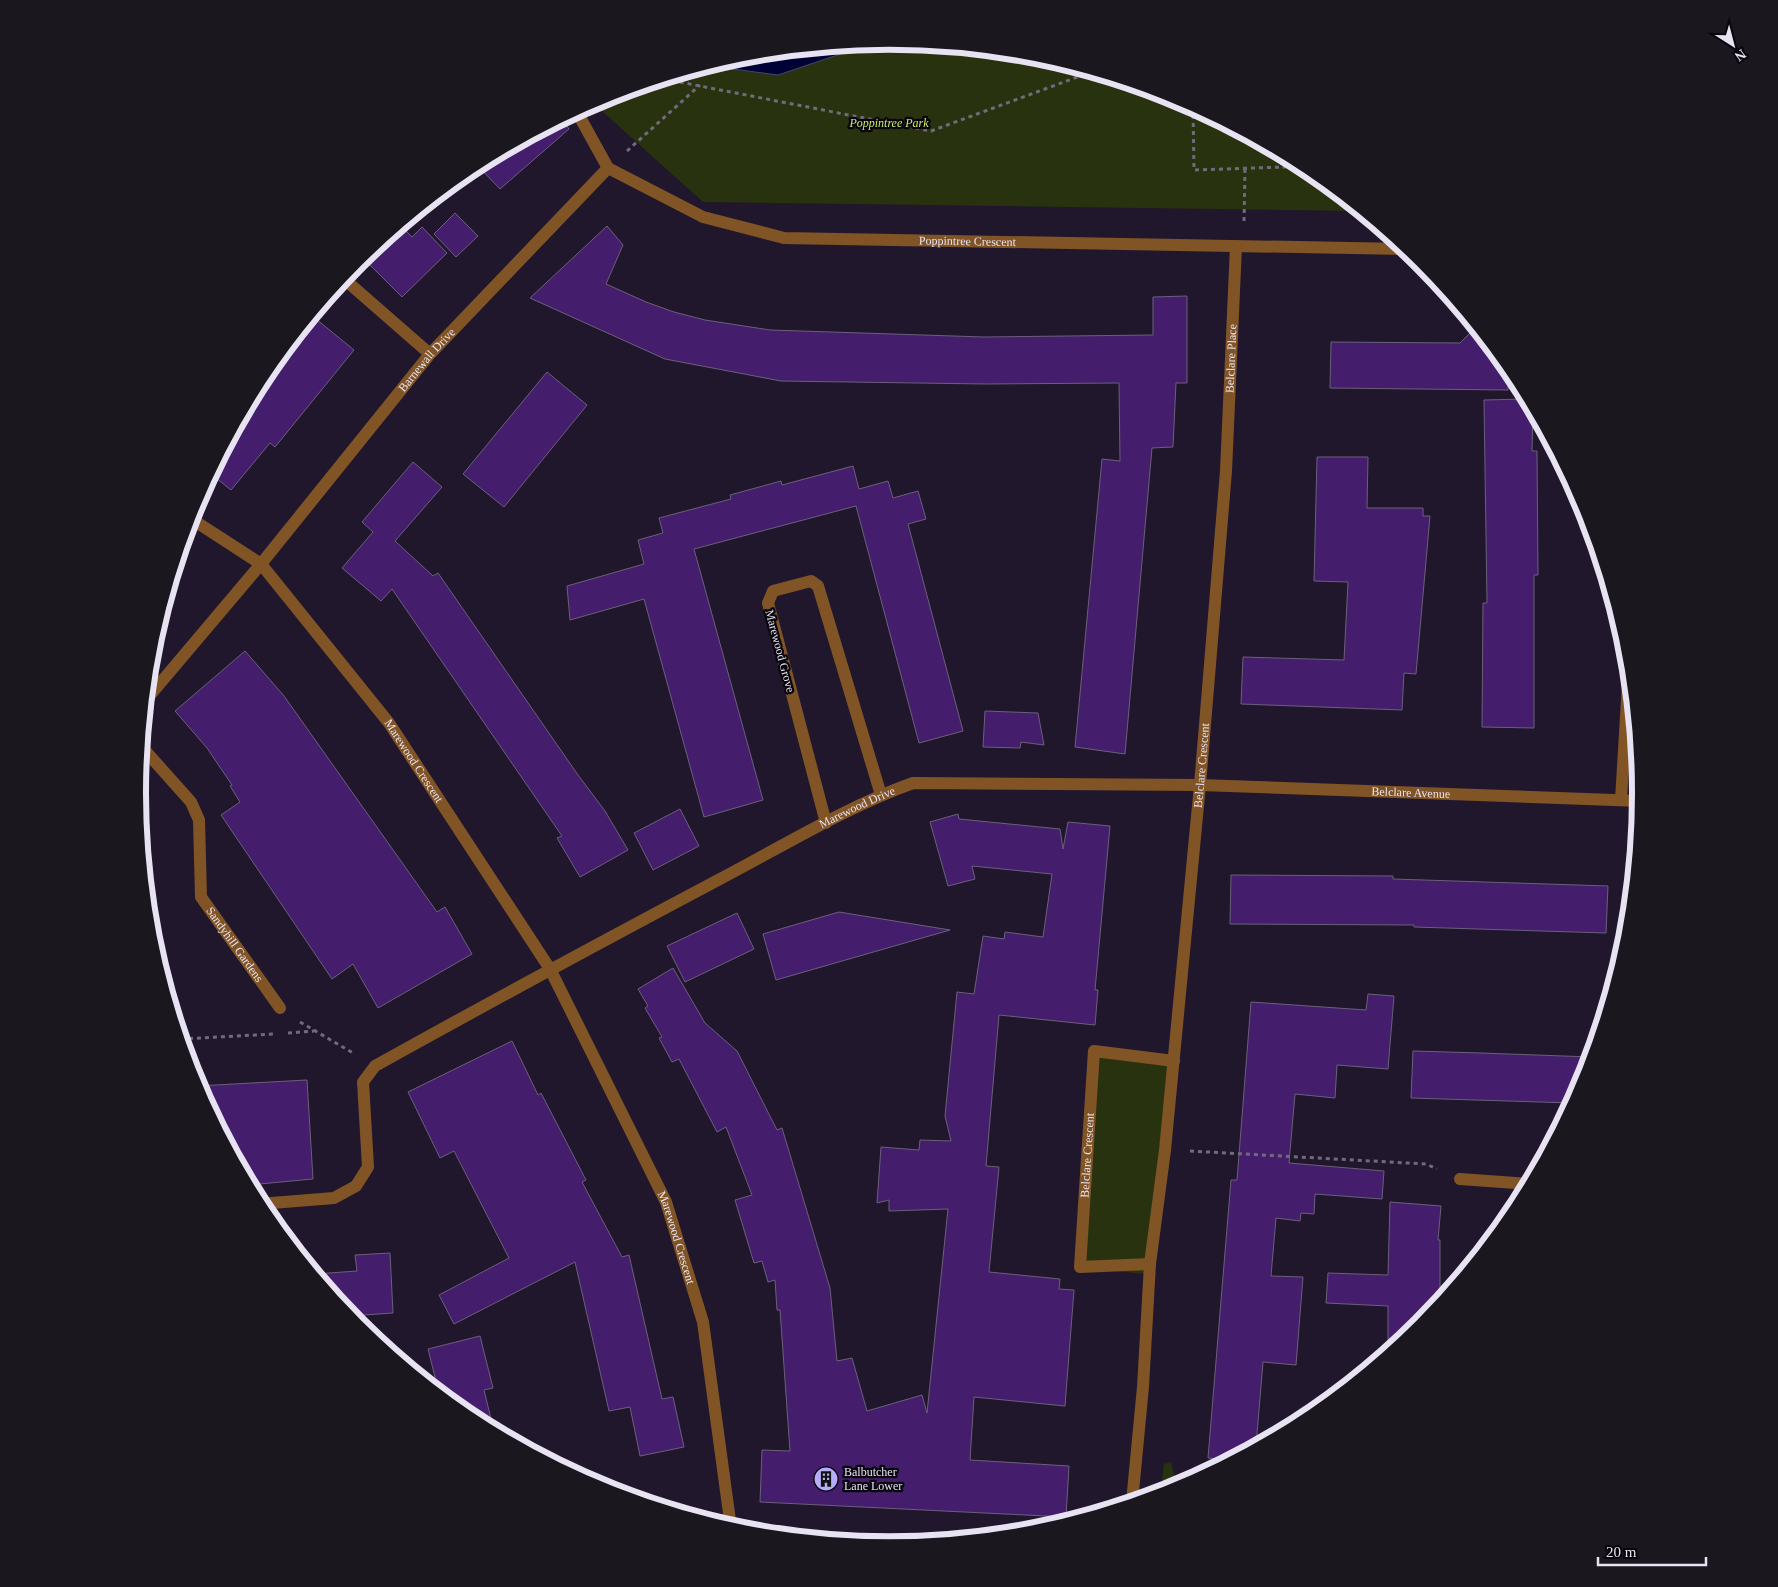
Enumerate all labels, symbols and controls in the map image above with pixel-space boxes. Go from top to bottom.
north arrow [1708,20,1758,70]
text: N [1732,46,1749,64]
park label: Poppintree Park [848,116,929,130]
street label: Poppintree Crescent [919,233,1017,249]
street label: Belclare Place [1222,324,1240,393]
street label: Barnewall Drive [395,325,458,395]
street label: Marewood Grove [762,608,798,694]
street label: Marewood Crescent [381,716,447,806]
street label: Belclare Crescent [1191,722,1212,808]
street label: Marewood Drive [817,784,897,831]
street label: Belclare Avenue [1371,784,1450,801]
street label: Sandyhill Gardens [203,904,266,985]
street label: Belclare Crescent [1078,1112,1097,1198]
street label: Marewood Crescent [655,1189,698,1286]
place label: Balbutcher Lane Lower [844,1465,902,1493]
building icon: Balbutcher Lane Lower [813,1466,839,1492]
scale bar [1598,1534,1706,1566]
text: 20 m [1606,1544,1637,1560]

